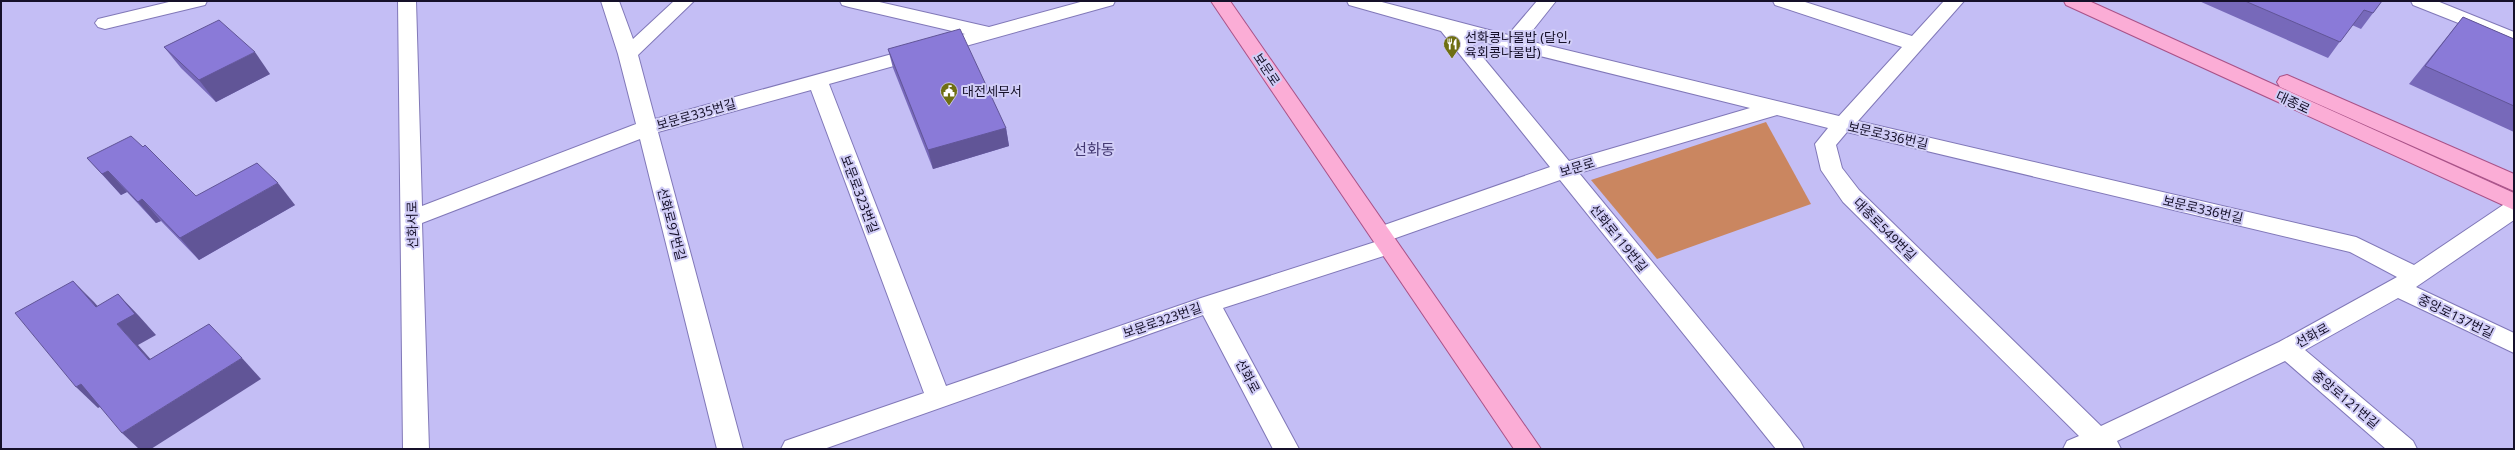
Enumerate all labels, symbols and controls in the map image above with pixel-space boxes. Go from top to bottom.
place label: 선화콩나물밥 (달인, 육회콩나물밥) [1465,28,1571,61]
restaurant icon: 선화콩나물밥 (달인, 육회콩나물밥) [1442,34,1462,59]
street label: 보문로 [1250,49,1285,89]
public building icon: 대전세무서 [939,81,959,106]
place label: 대전세무서 [962,82,1022,100]
street label: 대종로 [2273,86,2313,118]
street label: 보문로335번길 [654,94,738,134]
street label: 보문로336번길 [1846,117,1930,153]
district label: 선화동 [1073,139,1115,159]
street label: 보문로323번길 [837,152,883,236]
street label: 보문로 [1557,153,1597,181]
street label: 선화로97번길 [654,186,690,262]
street label: 보문로336번길 [2161,191,2245,227]
street label: 대종로549번길 [1850,194,1920,264]
street label: 선화로119번길 [1586,200,1652,276]
street label: 선화서로 [403,201,421,249]
street label: 중앙로137번길 [2415,290,2497,342]
street label: 보문로323번길 [1120,298,1204,342]
street label: 선화로 [2292,318,2332,352]
street label: 선화로 [1232,356,1264,396]
street label: 중앙로121번길 [2309,366,2383,432]

